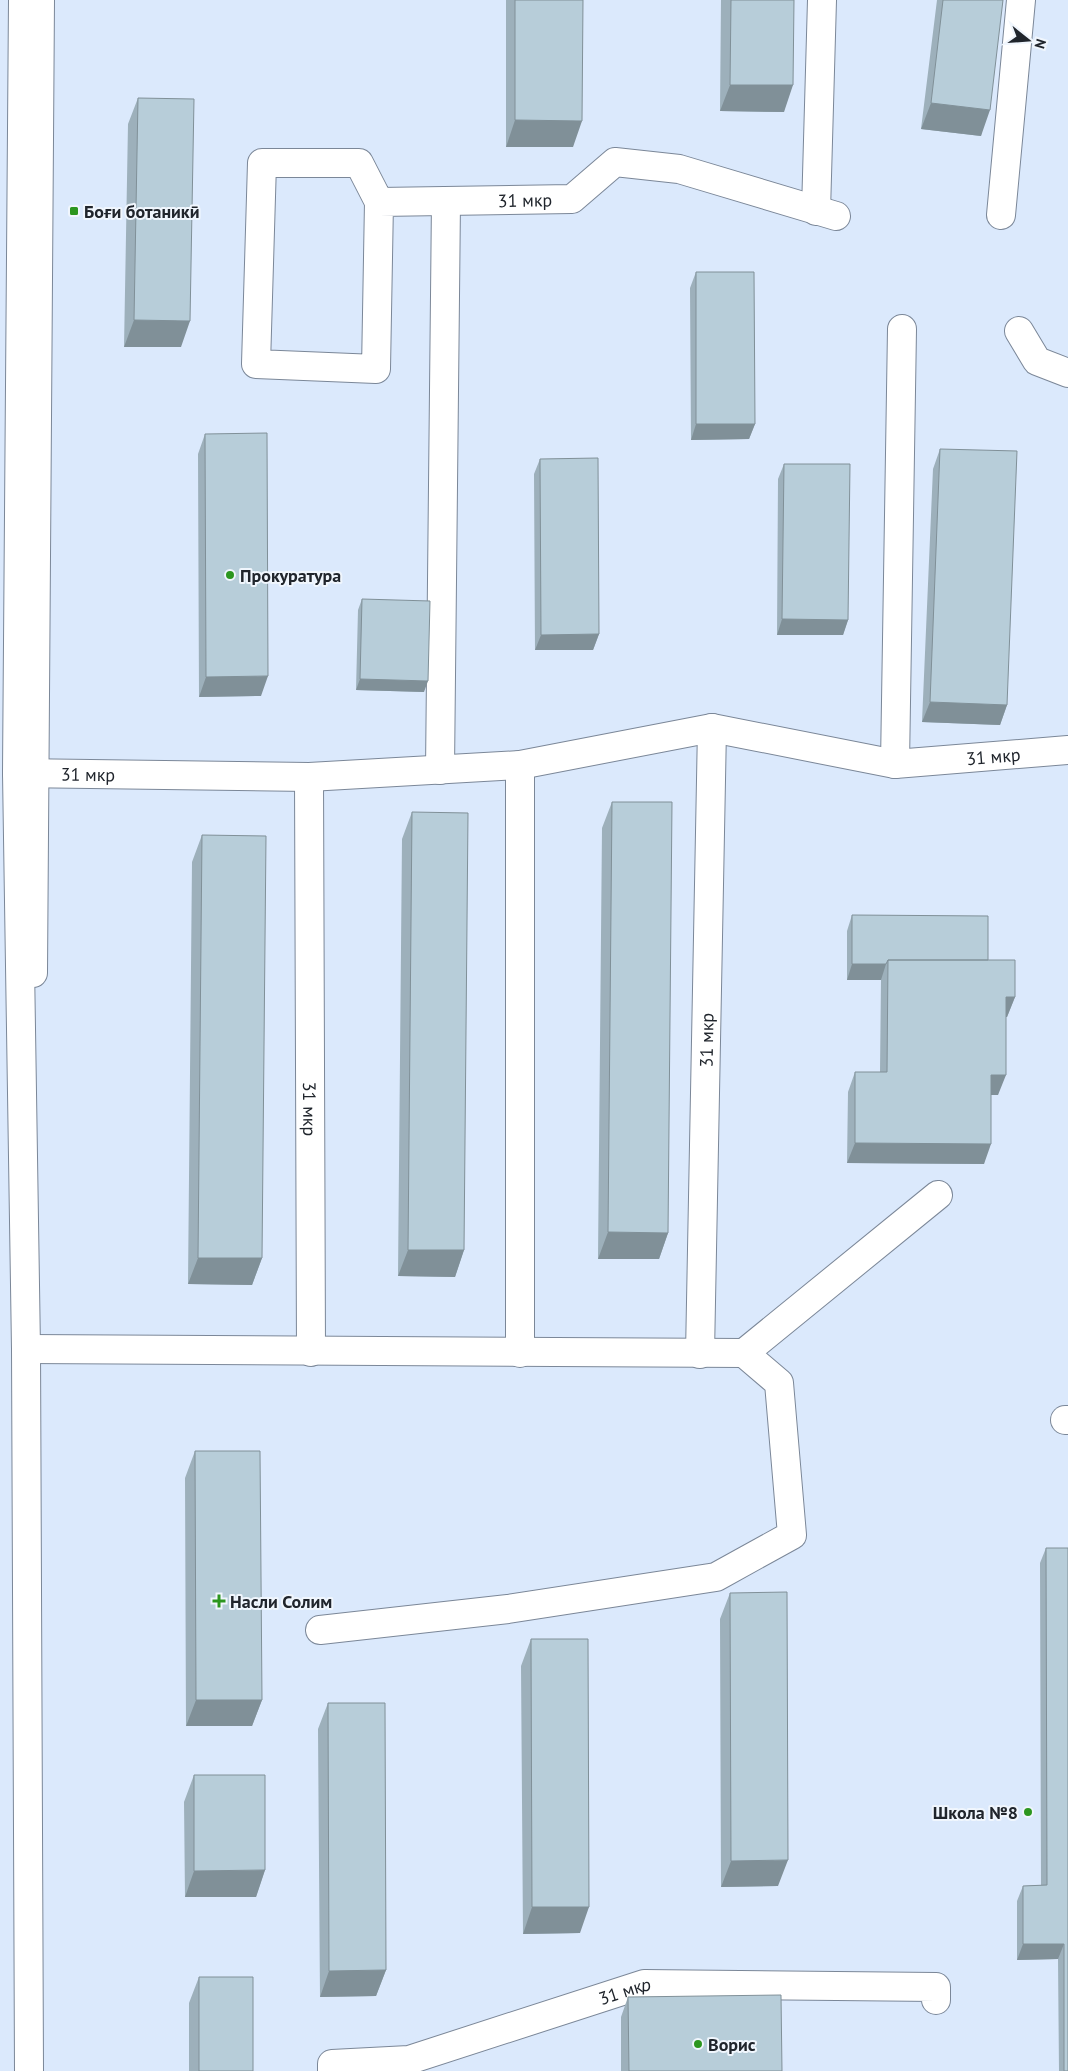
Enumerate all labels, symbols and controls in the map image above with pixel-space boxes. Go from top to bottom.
north arrow [1003,15,1053,65]
text: N [1030,37,1050,51]
street label: 31 мкр [498,188,552,212]
place label: Боғи ботаникӣ [84,200,199,223]
marker: Боғи ботаникӣ [68,205,80,217]
place label: Прокуратура [240,564,341,587]
marker: Прокуратура [224,569,236,581]
street label: 31 мкр [965,742,1021,770]
street label: 31 мкр [61,762,115,786]
street label: 31 мкр [694,1013,718,1067]
street label: 31 мкр [299,1082,322,1136]
place label: Насли Солим [230,1590,332,1613]
marker: Насли Солим [212,1594,226,1608]
place label: Школа №8 [933,1801,1018,1824]
marker: Школа №8 [1022,1806,1034,1818]
street label: 31 мкр [595,1972,651,2009]
place label: Ворис [708,2033,756,2056]
marker: Ворис [692,2038,704,2050]

